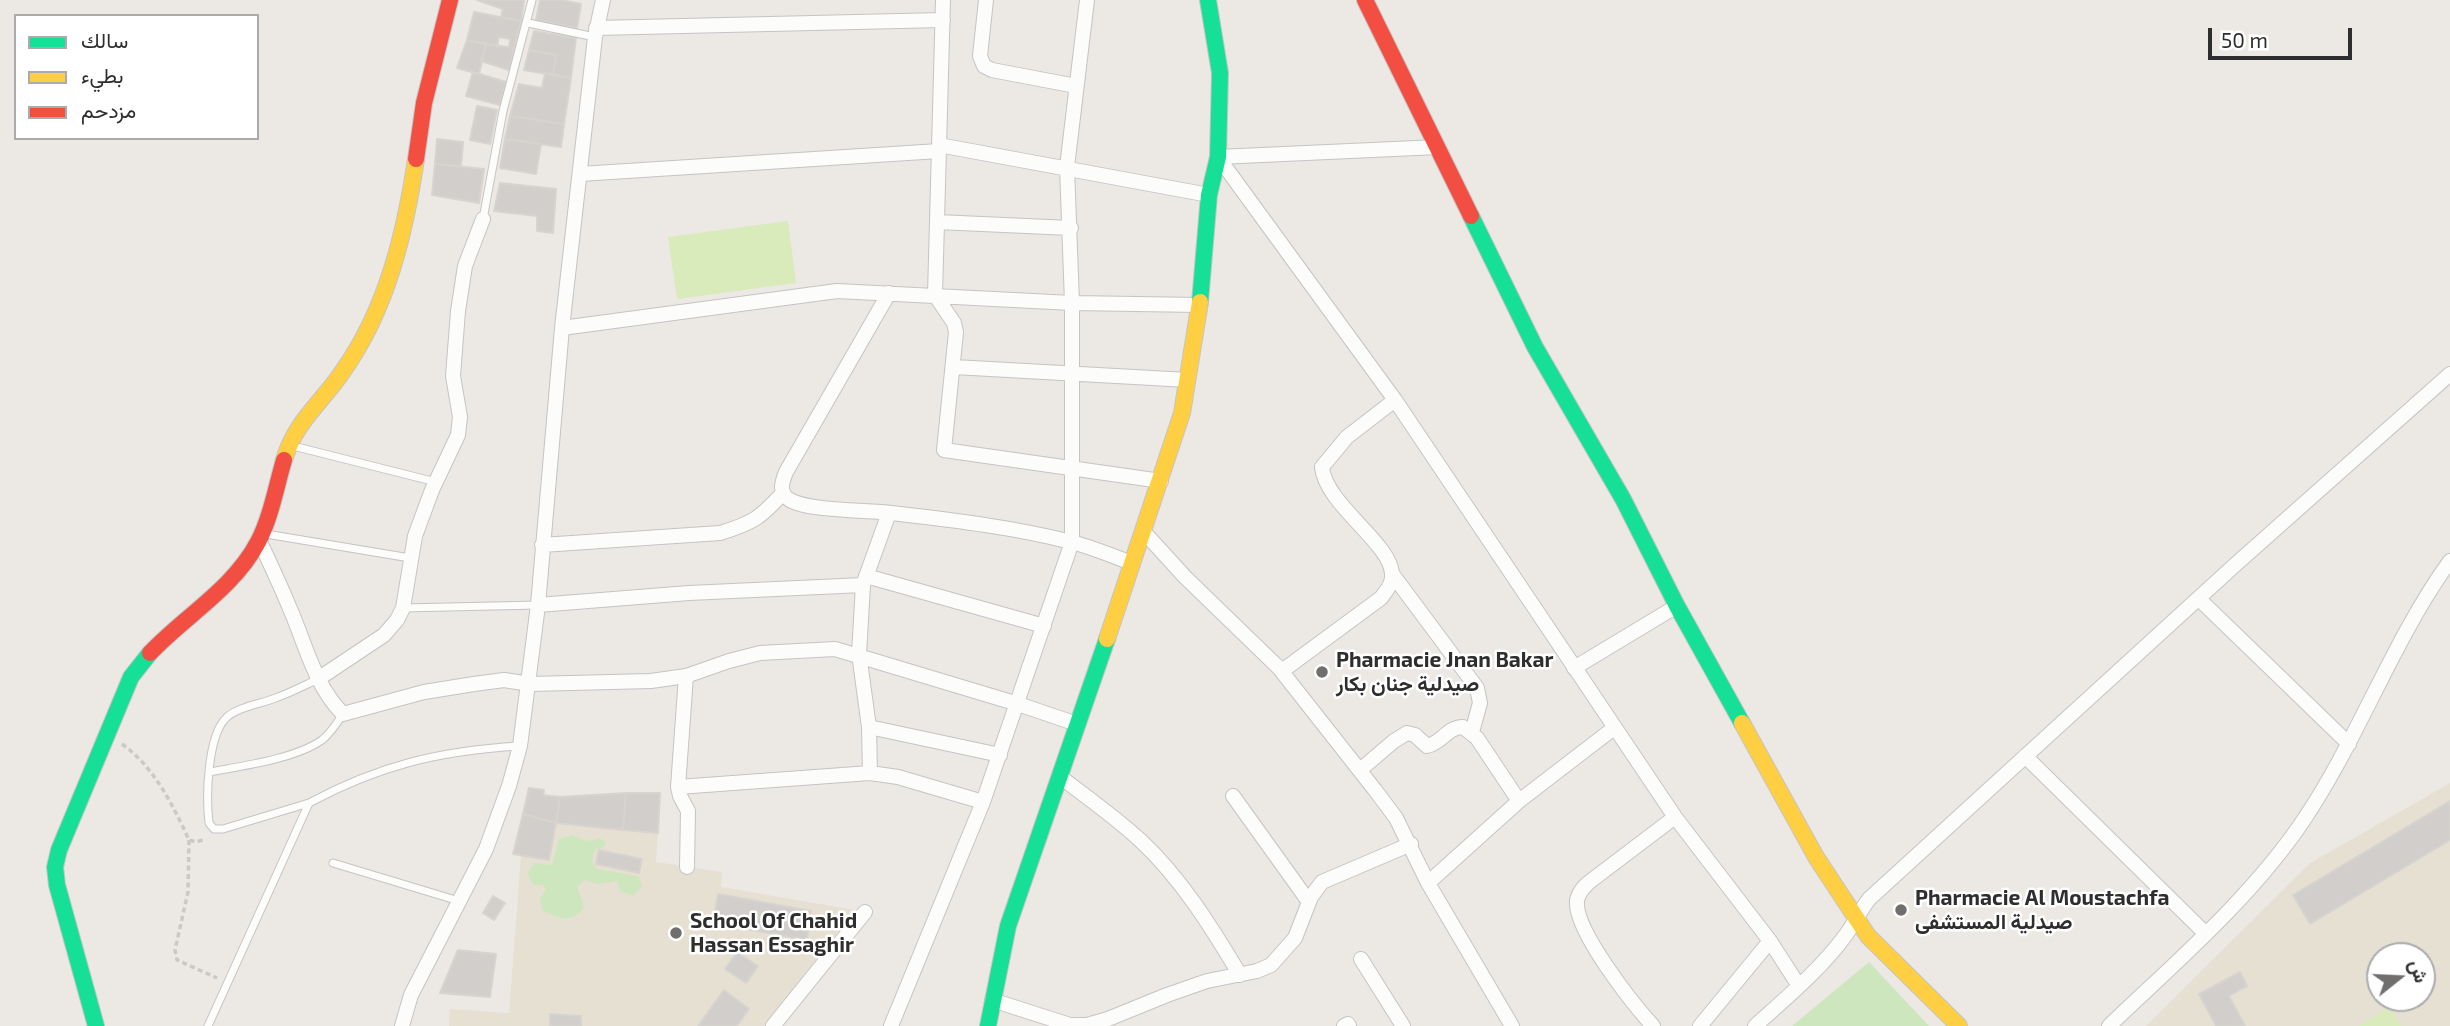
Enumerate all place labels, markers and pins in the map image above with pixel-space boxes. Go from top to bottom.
place label: Pharmacie Jnan Bakar صيدلية جنان بكار [1336,647,1554,697]
marker: Pharmacie Jnan Bakar صيدلية جنان بكار [1314,664,1330,680]
place label: Pharmacie Al Moustachfa صيدلية المستشفى [1915,885,2170,935]
marker: Pharmacie Al Moustachfa صيدلية المستشفى [1893,902,1909,918]
place label: School Of Chahid Hassan Essaghir [690,908,857,958]
marker: School Of Chahid Hassan Essaghir [668,925,684,941]

